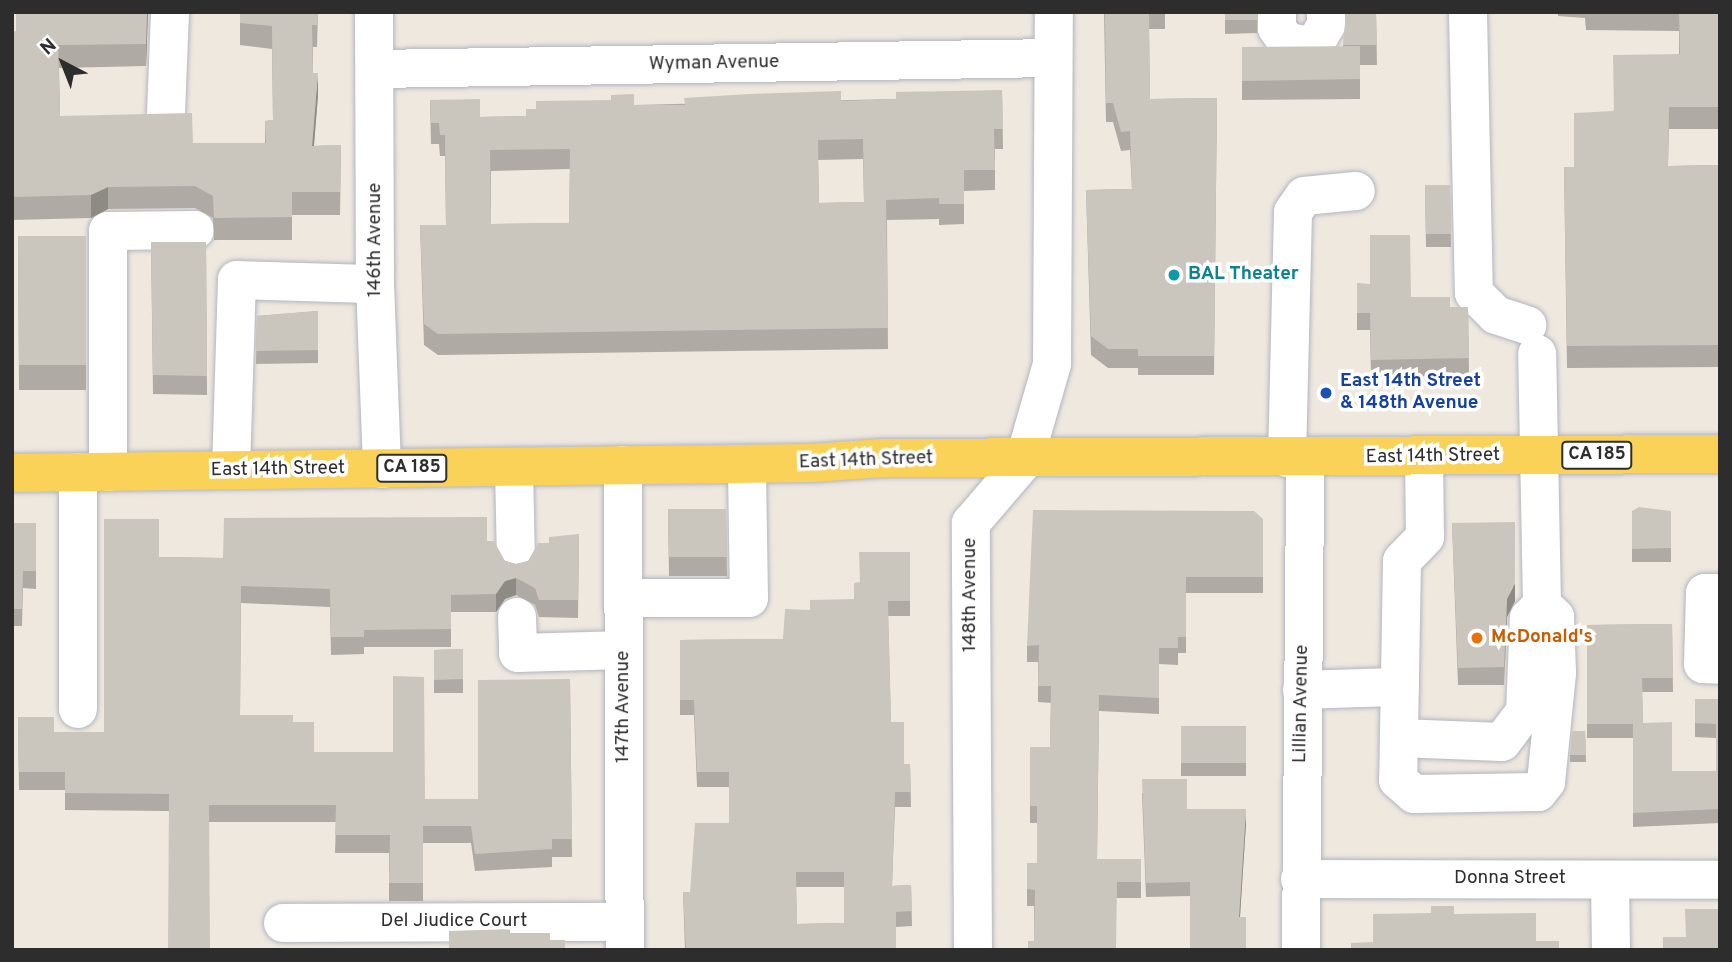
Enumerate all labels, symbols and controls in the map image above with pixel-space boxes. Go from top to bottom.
north arrow [28,28,98,98]
text: N [36,34,62,61]
street label: Wyman Avenue [648,51,780,77]
street label: 146th Avenue [365,182,387,298]
place label: BAL Theater [1188,264,1299,286]
marker: BAL Theater [1166,267,1182,283]
place label: East 14th Street & 148th Avenue [1340,371,1481,415]
marker: East 14th Street & 148th Avenue [1318,385,1334,401]
road number: CA 185 [1560,440,1634,470]
street label: East 14th Street [1366,444,1500,470]
street label: East 14th Street [798,447,934,475]
road number: CA 185 [375,454,449,482]
street label: East 14th Street [211,457,345,483]
street label: 148th Avenue [960,537,982,653]
place label: McDonald's [1491,627,1593,649]
marker: McDonald's [1469,630,1485,646]
street label: Lillian Avenue [1290,644,1314,764]
street label: 147th Avenue [613,650,635,764]
street label: Donna Street [1454,868,1566,890]
street label: Del Jiudice Court [381,911,527,933]

